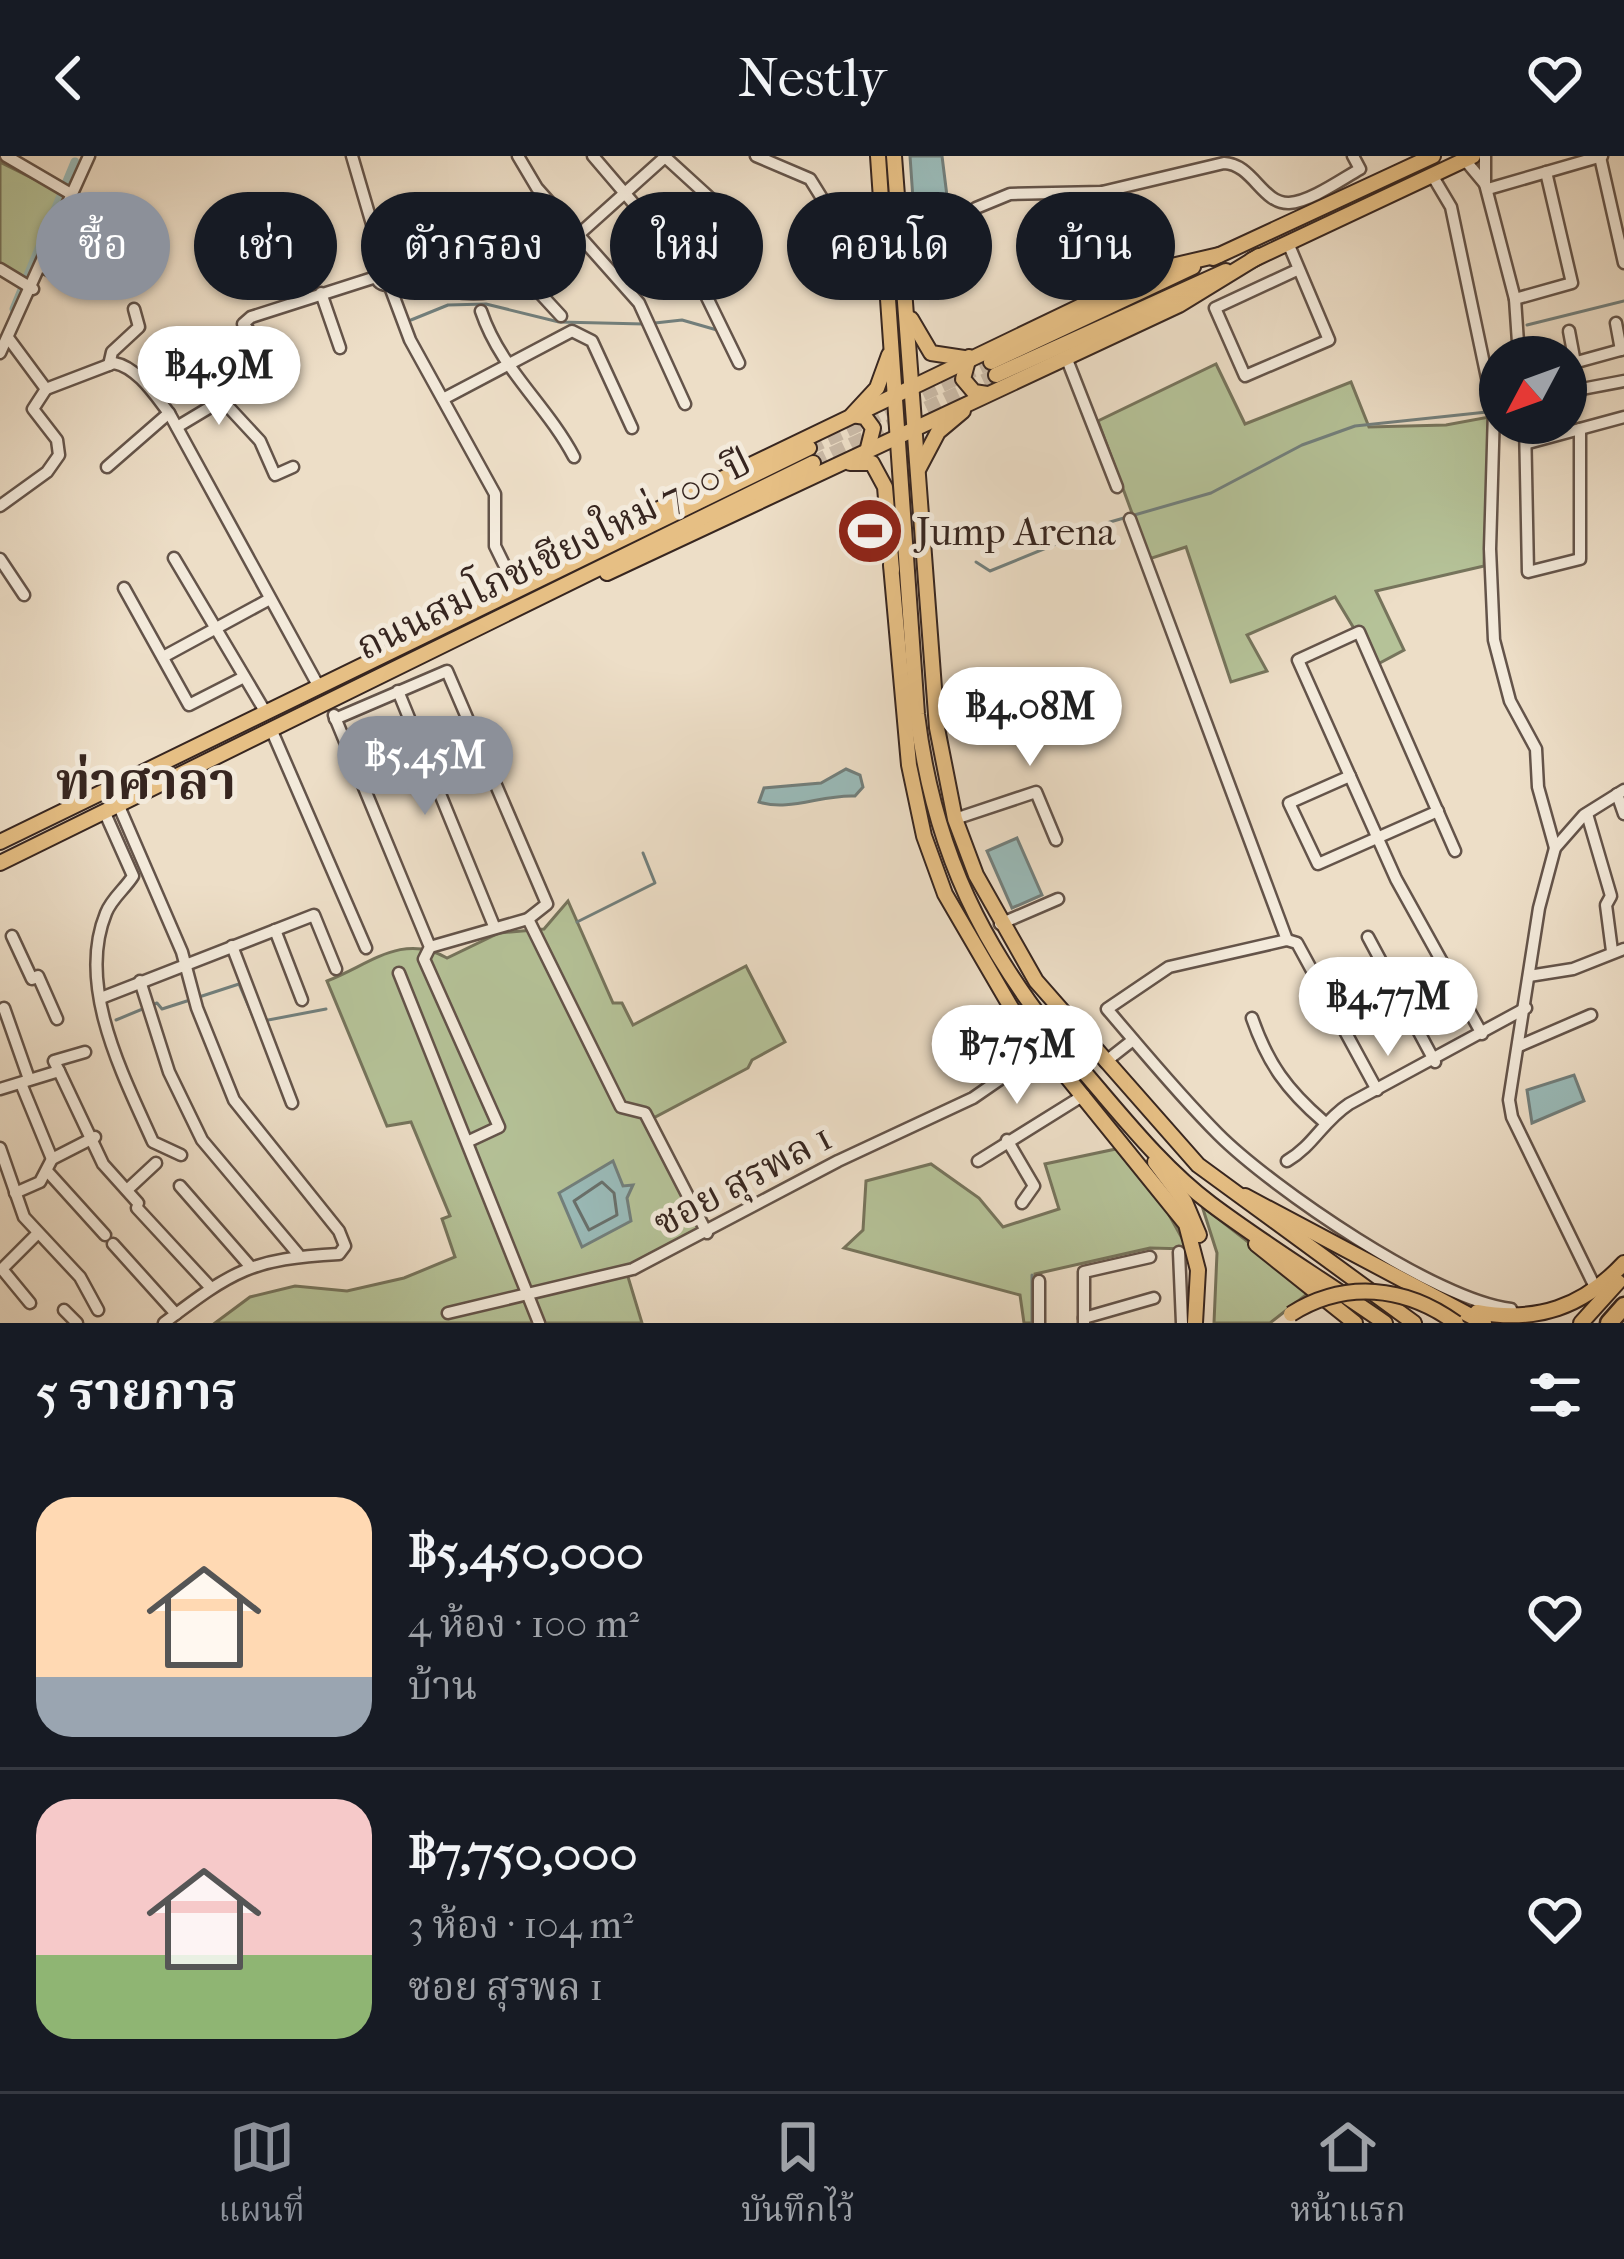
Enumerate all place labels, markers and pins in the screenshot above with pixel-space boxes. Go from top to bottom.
pin: ฿4.9M [135,326,303,428]
sports icon: Jump Arena [835,496,905,566]
place label: Jump Arena [913,509,1117,555]
pin: ฿4.08M [932,667,1128,769]
pin: ฿5.45M [327,716,523,818]
pin: ฿4.77M [1290,957,1486,1059]
pin: ฿7.75M [919,1005,1115,1107]

